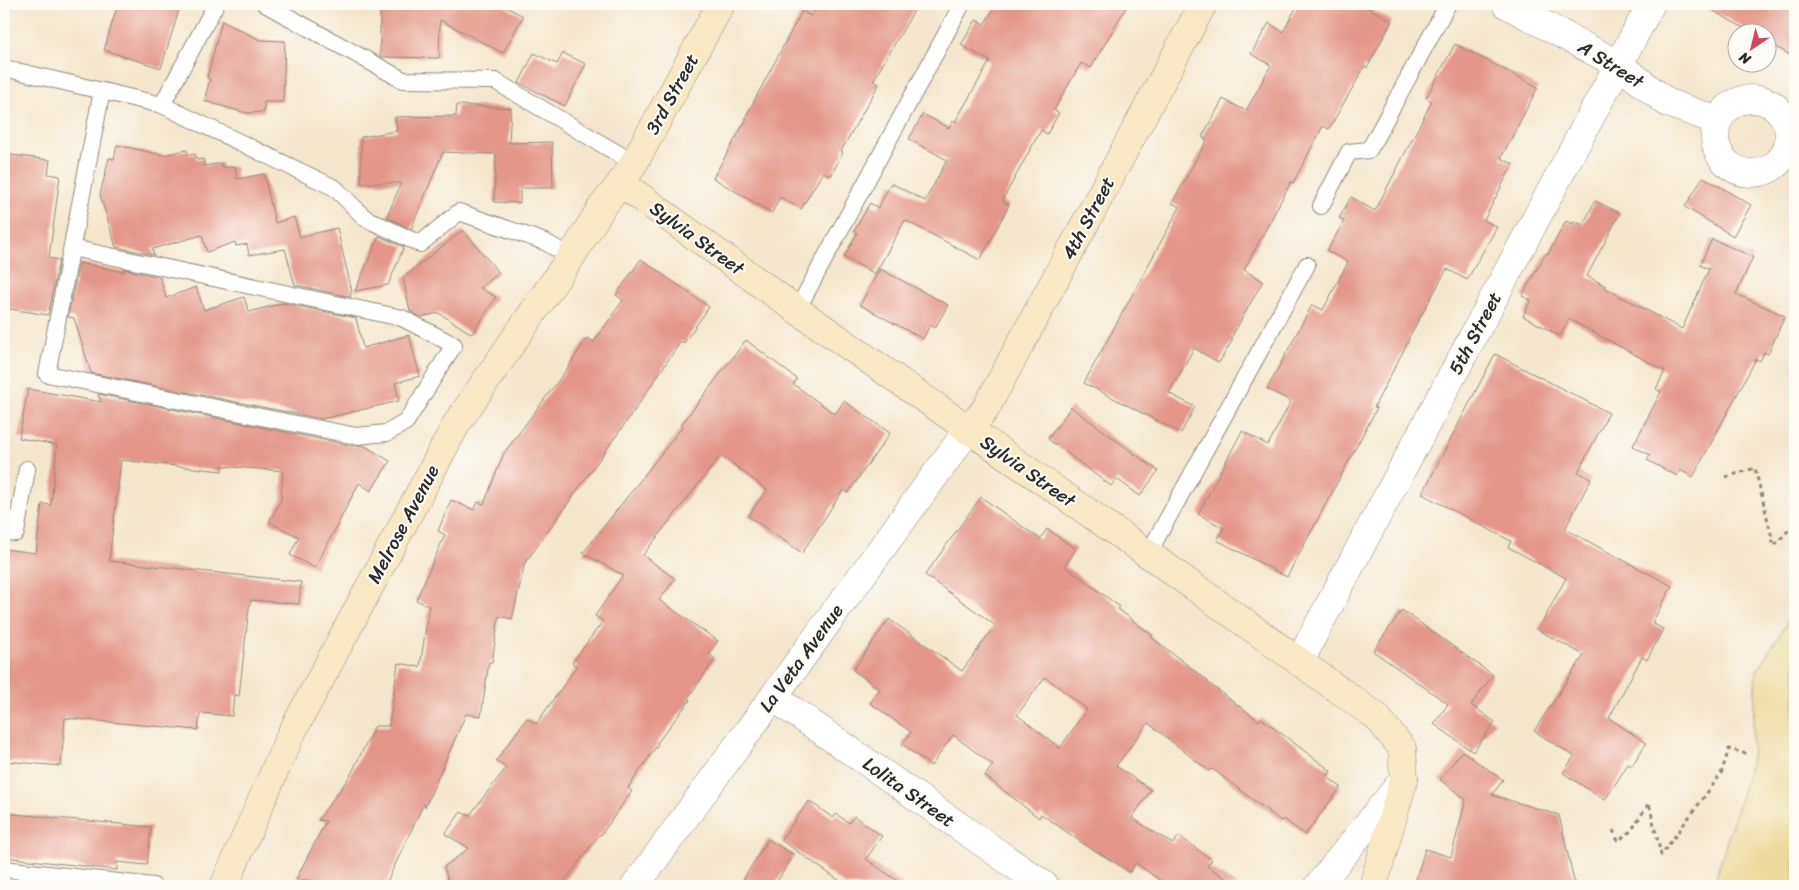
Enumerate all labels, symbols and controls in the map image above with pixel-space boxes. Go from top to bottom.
north arrow [1726,22,1776,72]
street label: A Street [1571,30,1652,98]
text: N [1733,45,1757,72]
street label: 3rd Street [636,47,708,141]
street label: 4th Street [1052,170,1124,266]
street label: Sylvia Street [643,192,752,285]
street label: 5th Street [1439,286,1511,380]
street label: Sylvia Street [973,426,1084,517]
street label: Melrose Avenue [358,459,448,589]
street label: La Veta Avenue [750,597,852,719]
street label: Lolita Street [856,748,962,836]

